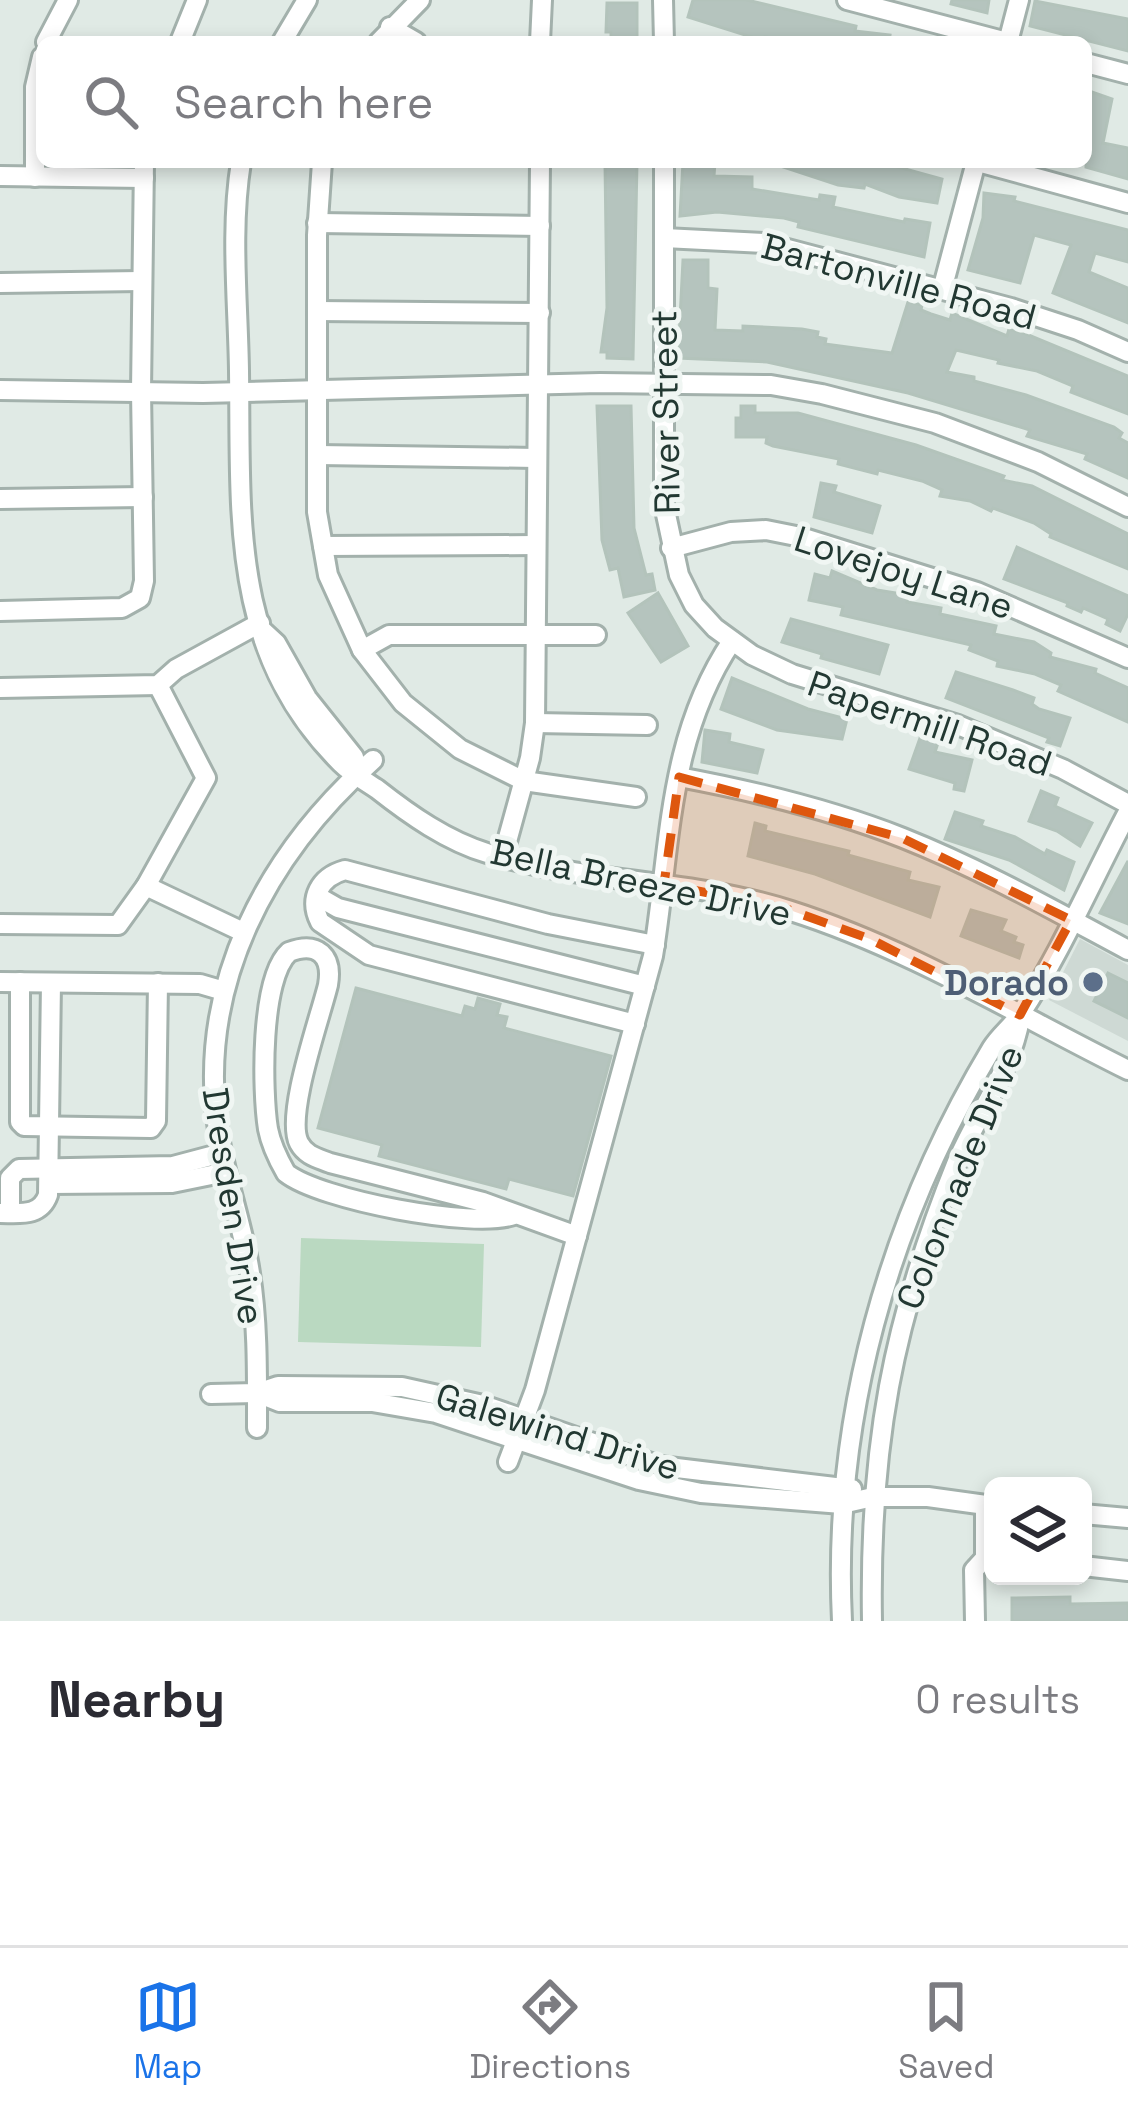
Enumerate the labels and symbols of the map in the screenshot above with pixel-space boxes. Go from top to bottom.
street label: Bartonville Road [756,223,1041,341]
street label: River Street [641,309,691,515]
street label: Lovejoy Lane [789,516,1019,630]
street label: Papermill Road [802,661,1058,787]
street label: Bella Breeze Drive [486,829,795,937]
place label: Dorado [944,960,1069,1006]
marker: Dorado [1080,969,1106,995]
street label: Colonnade Drive [886,1039,1034,1316]
street label: Dresden Drive [192,1084,274,1328]
street label: Galewind Drive [430,1373,685,1491]

